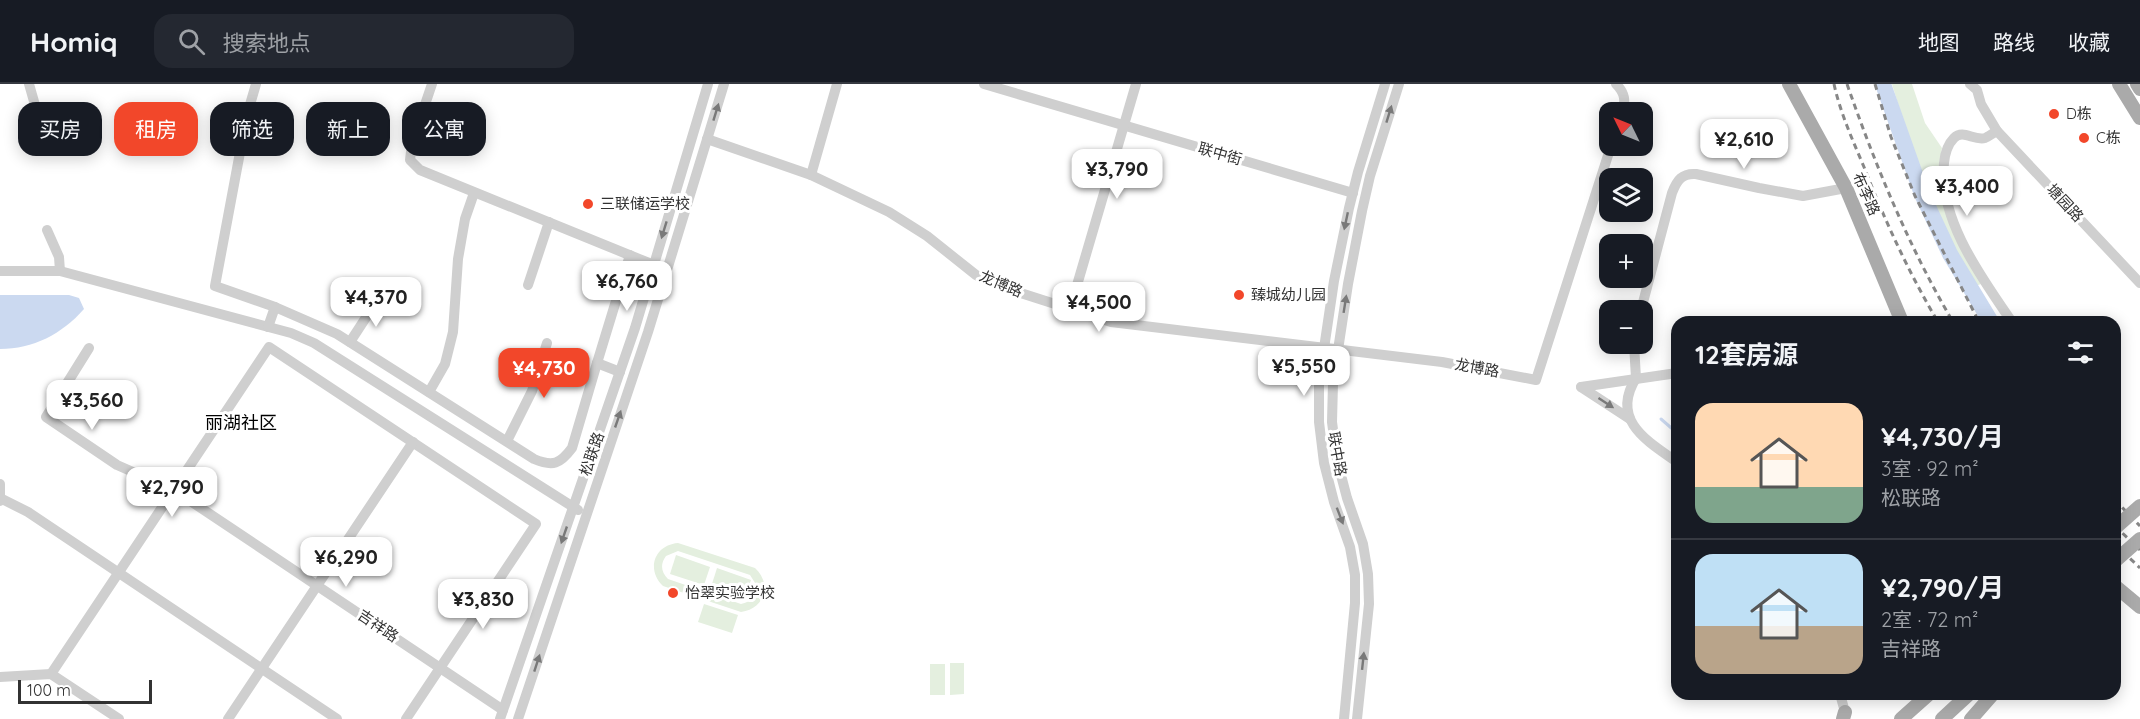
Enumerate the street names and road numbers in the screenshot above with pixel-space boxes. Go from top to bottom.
street label: 联中街 [1196,138,1244,169]
street label: 布李路 [1849,169,1884,218]
street label: 塘园路 [2043,180,2088,226]
street label: 龙博路 [977,266,1026,301]
street label: 龙博路 [1453,354,1501,381]
street label: 松联路 [575,429,608,478]
street label: 联中路 [1324,430,1351,478]
street label: 吉祥路 [354,605,402,646]

